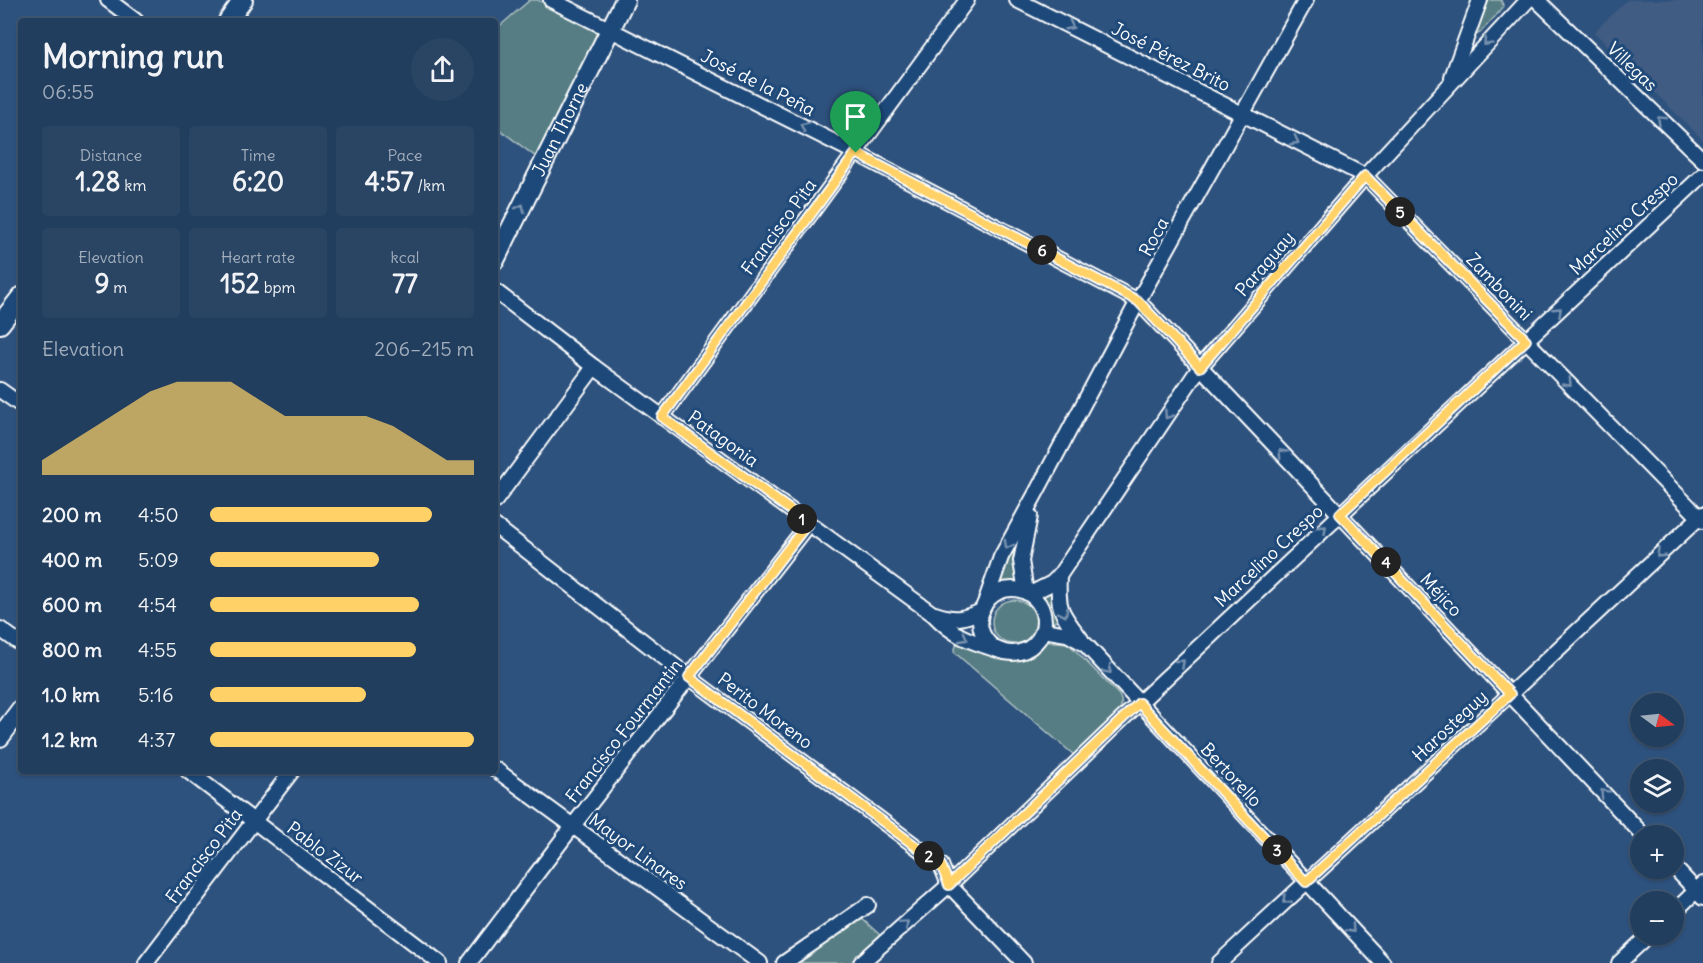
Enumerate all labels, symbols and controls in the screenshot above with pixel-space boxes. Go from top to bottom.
street label: José Pérez Brito [1108,17,1234,96]
one-way arrow [1063,19,1074,31]
text: Morning run [42,35,224,77]
one-way arrow [1483,36,1494,46]
street label: Villegas [1602,37,1662,96]
button: share [411,38,474,101]
street label: José de la Peña [697,44,819,121]
street label: Juan Thorne [527,78,593,180]
text: 06:55 [42,79,94,104]
pin [830,91,881,153]
icon: arrive [839,100,872,133]
one-way arrow [1657,116,1668,127]
one-way arrow [799,122,810,134]
one-way arrow [1289,134,1300,145]
text: Distance [80,145,142,165]
text: Time [241,145,275,165]
text: Pace [388,145,422,165]
text: 1.28 [76,165,120,198]
text: 6:20 [232,165,284,198]
text: 4:57 [365,165,413,198]
street label: Marcelino Crespo [1565,167,1683,280]
street label: Francisco Pita [736,174,821,279]
text: km [120,175,146,195]
text: /km [413,175,445,195]
pin: 5 [1385,197,1415,227]
text: 5 [1395,202,1405,222]
one-way arrow [514,204,525,214]
street label: Roca [1134,213,1173,260]
street label: Paraguay [1230,226,1299,301]
pin: 6 [1027,235,1057,265]
text: 6 [1037,240,1047,260]
text: Elevation [78,247,144,267]
text: Heart rate [221,247,295,267]
text: kcal [391,247,419,267]
street label: Zambonini [1462,248,1537,325]
text: 9 [95,267,110,300]
text: 152 [220,267,260,300]
text: 77 [392,267,418,300]
text: m [110,277,127,297]
text: bpm [260,277,296,297]
one-way arrow [1551,307,1562,318]
text: Elevation [42,336,124,361]
text: 206–215 m [374,336,474,361]
one-way arrow [1560,375,1571,386]
street label: Patagonia [683,405,763,472]
one-way arrow [1163,409,1175,419]
one-way arrow [1278,449,1289,460]
street label: Marcelino Crespo [1210,499,1328,612]
text: 200 m [42,502,102,527]
text: 4:50 [138,502,179,527]
pin: 1 [787,504,817,534]
text: 1 [799,509,805,529]
one-way arrow [1316,526,1327,537]
one-way arrow [1004,538,1015,549]
text: 400 m [42,547,102,572]
text: 5:09 [138,547,179,572]
pin: 4 [1371,547,1401,577]
one-way arrow [1657,547,1667,558]
text: 4 [1381,552,1391,572]
street label: Méjico [1415,568,1467,621]
text: 600 m [42,592,102,617]
text: 4:54 [138,592,177,617]
one-way arrow [1056,607,1068,618]
one-way arrow [958,630,969,642]
text: 800 m [42,637,102,662]
text: 4:55 [138,637,177,662]
street label: Francisco Fourmantin [560,654,687,807]
one-way arrow [1175,659,1185,670]
one-way arrow [1101,663,1112,673]
street label: Perito Moreno [713,667,817,754]
text: 1.0 km [42,682,100,707]
text: 5:16 [138,682,174,707]
street label: Harosteguy [1407,685,1492,766]
north arrow [1630,693,1684,747]
map controls [1630,693,1684,945]
text: 1.2 km [42,727,98,752]
text: 4:37 [138,727,175,752]
street label: Bertorello [1196,738,1267,812]
button: layers [1630,759,1684,813]
one-way arrow [1600,789,1611,800]
street label: Francisco Pita [160,804,247,908]
street label: Mayor Linares [585,808,692,895]
street label: Pablo Zizur [283,816,369,889]
button: + [1630,825,1684,879]
pin: 3 [1262,835,1292,865]
text: 3 [1272,840,1282,860]
pin: 2 [914,841,944,871]
text: 2 [925,846,933,866]
button: − [1630,891,1684,945]
one-way arrow [1283,893,1294,904]
one-way arrow [898,920,908,931]
one-way arrow [1344,923,1355,933]

